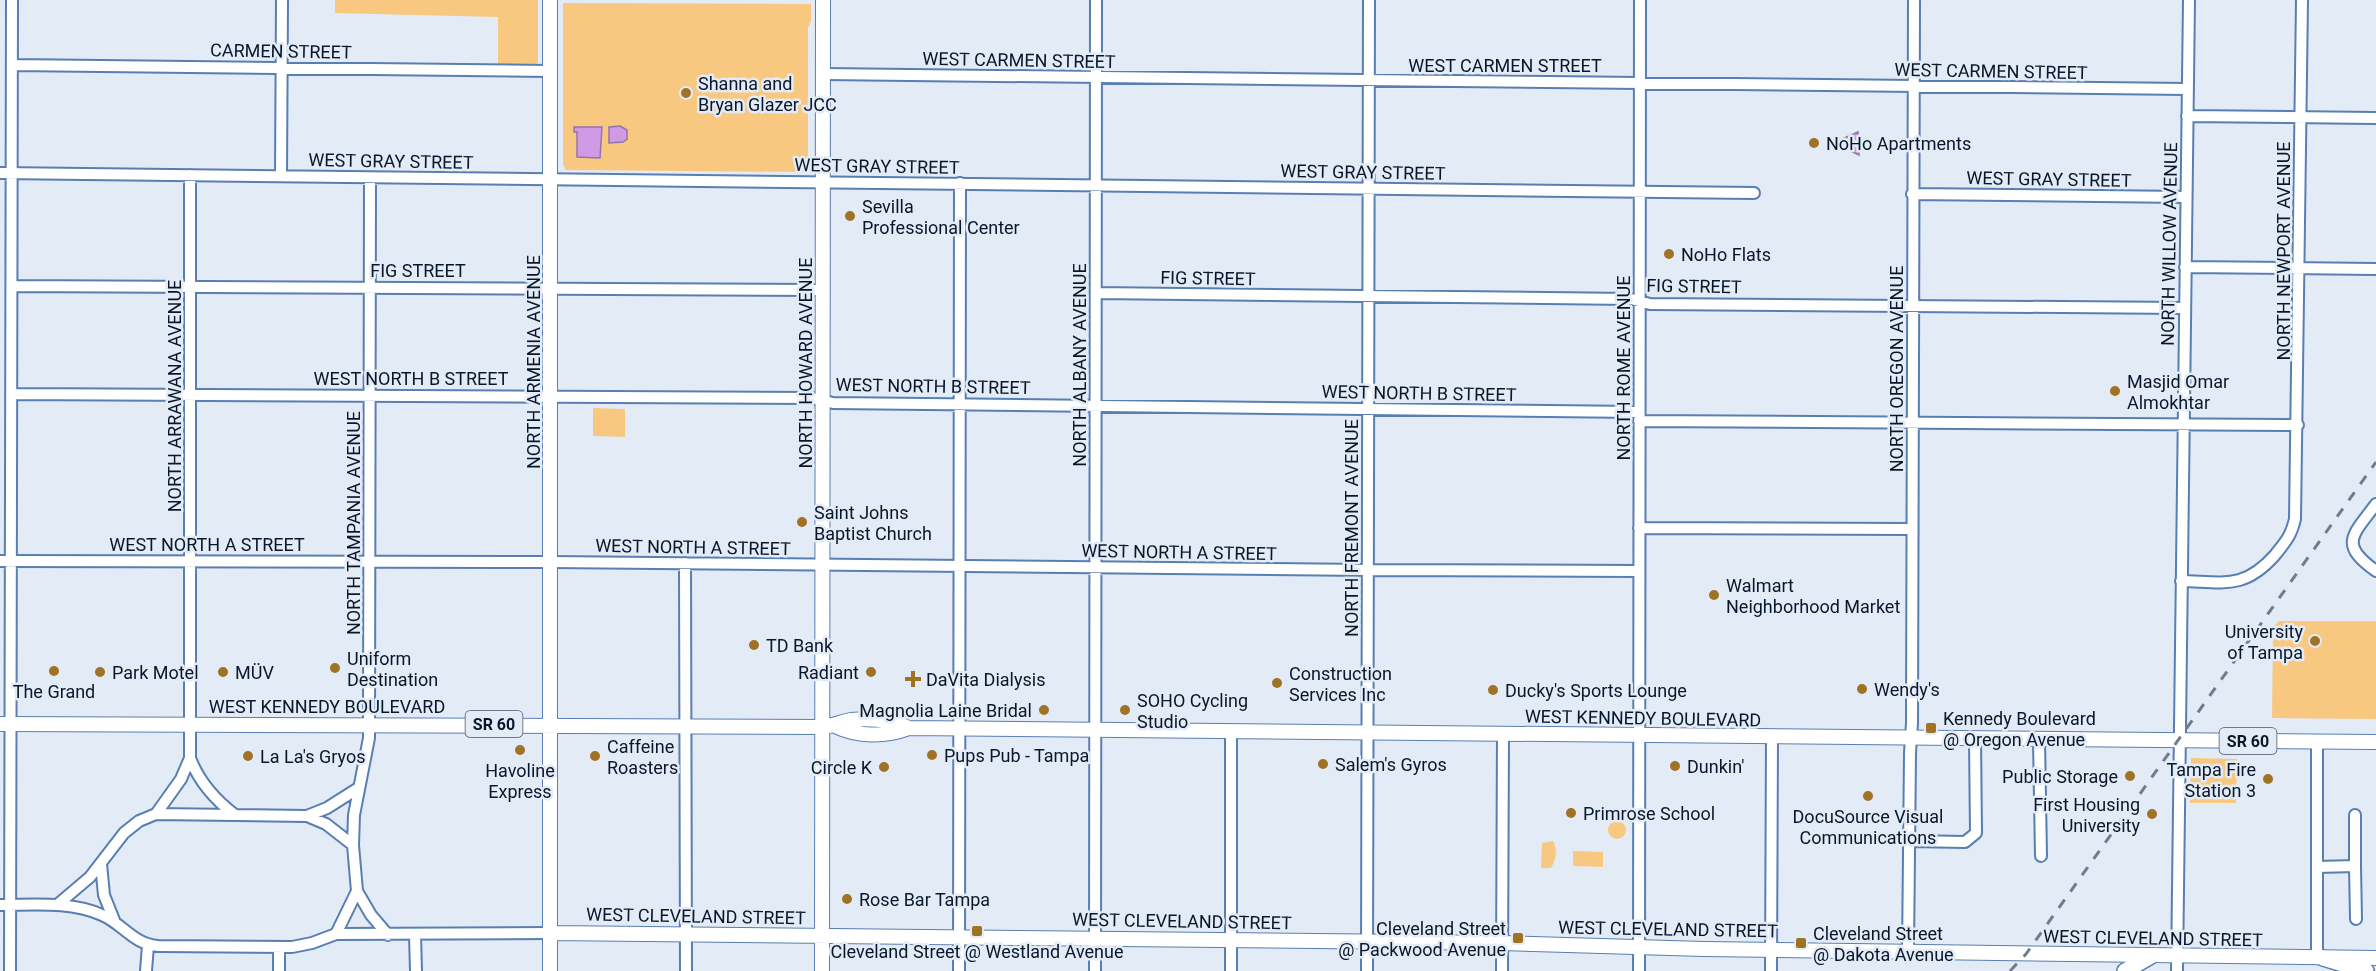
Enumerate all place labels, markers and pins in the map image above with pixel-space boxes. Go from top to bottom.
place label: Shanna and Bryan Glazer JCC [698,73,837,115]
marker: Shanna and Bryan Glazer JCC [679,86,693,100]
place label: NoHo Apartments [1826,133,1971,154]
marker: NoHo Apartments [1807,136,1821,150]
place label: Sevilla Professional Center [862,196,1020,238]
marker: Sevilla Professional Center [843,209,857,223]
place label: NoHo Flats [1681,244,1771,265]
marker: NoHo Flats [1662,247,1676,261]
place label: Masjid Omar Almokhtar [2127,371,2229,413]
marker: Masjid Omar Almokhtar [2108,384,2122,398]
place label: Saint Johns Baptist Church [814,502,932,544]
marker: Saint Johns Baptist Church [795,515,809,529]
place label: Walmart Neighborhood Market [1726,575,1900,617]
marker: Walmart Neighborhood Market [1707,588,1721,602]
place label: University of Tampa [2225,621,2303,663]
marker: University of Tampa [2308,634,2322,648]
place label: TD Bank [766,635,834,656]
marker: TD Bank [747,638,761,652]
place label: Uniform Destination [347,648,438,690]
marker: Uniform Destination [328,661,342,675]
place label: Park Motel [112,662,199,683]
place label: MÜV [235,662,274,683]
place label: Radiant [798,662,859,683]
place label: Construction Services Inc [1289,663,1392,705]
marker: The Grand [47,664,61,678]
marker: Park Motel [93,665,107,679]
marker: MÜV [216,665,230,679]
marker: Radiant [864,665,878,679]
place label: DaVita Dialysis [926,669,1045,690]
marker: DaVita Dialysis [904,670,922,688]
marker: Construction Services Inc [1270,676,1284,690]
place label: Wendy's [1874,679,1940,700]
place label: Ducky's Sports Lounge [1505,680,1687,701]
place label: The Grand [13,681,95,702]
marker: Wendy's [1855,682,1869,696]
marker: Ducky's Sports Lounge [1486,683,1500,697]
place label: SOHO Cycling Studio [1137,690,1248,732]
place label: Magnolia Laine Bridal [859,700,1032,721]
marker: Magnolia Laine Bridal [1037,703,1051,717]
marker: SOHO Cycling Studio [1118,703,1132,717]
place label: Kennedy Boulevard @ Oregon Avenue [1943,708,2096,750]
marker: Kennedy Boulevard @ Oregon Avenue [1924,721,1938,735]
place label: Caffeine Roasters [607,736,678,778]
marker: Havoline Express [513,743,527,757]
place label: Pups Pub - Tampa [944,745,1089,766]
place label: La La's Gryos [260,746,366,767]
marker: Pups Pub - Tampa [925,748,939,762]
marker: La La's Gryos [241,749,255,763]
marker: Caffeine Roasters [588,749,602,763]
place label: Salem's Gyros [1335,754,1447,775]
place label: Dunkin' [1687,756,1744,777]
place label: Circle K [811,757,873,778]
marker: Salem's Gyros [1316,757,1330,771]
marker: Dunkin' [1668,759,1682,773]
place label: Tampa Fire Station 3 [2167,759,2256,801]
place label: Havoline Express [485,760,555,802]
marker: Circle K [877,760,891,774]
place label: Public Storage [2002,766,2118,787]
marker: Public Storage [2123,769,2137,783]
marker: Tampa Fire Station 3 [2261,772,2275,786]
marker: DocuSource Visual Communications [1861,789,1875,803]
place label: First Housing University [2033,794,2140,836]
place label: Primrose School [1583,803,1715,824]
marker: Primrose School [1564,806,1578,820]
place label: DocuSource Visual Communications [1793,806,1943,848]
marker: First Housing University [2145,807,2159,821]
place label: Rose Bar Tampa [859,889,990,910]
marker: Rose Bar Tampa [840,892,854,906]
place label: Cleveland Street @ Packwood Avenue [1338,918,1506,960]
place label: Cleveland Street @ Dakota Avenue [1813,923,1954,965]
marker: Cleveland Street @ Westland Avenue [970,924,984,938]
marker: Cleveland Street @ Packwood Avenue [1511,931,1525,945]
marker: Cleveland Street @ Dakota Avenue [1794,936,1808,950]
place label: Cleveland Street @ Westland Avenue [831,941,1123,962]

